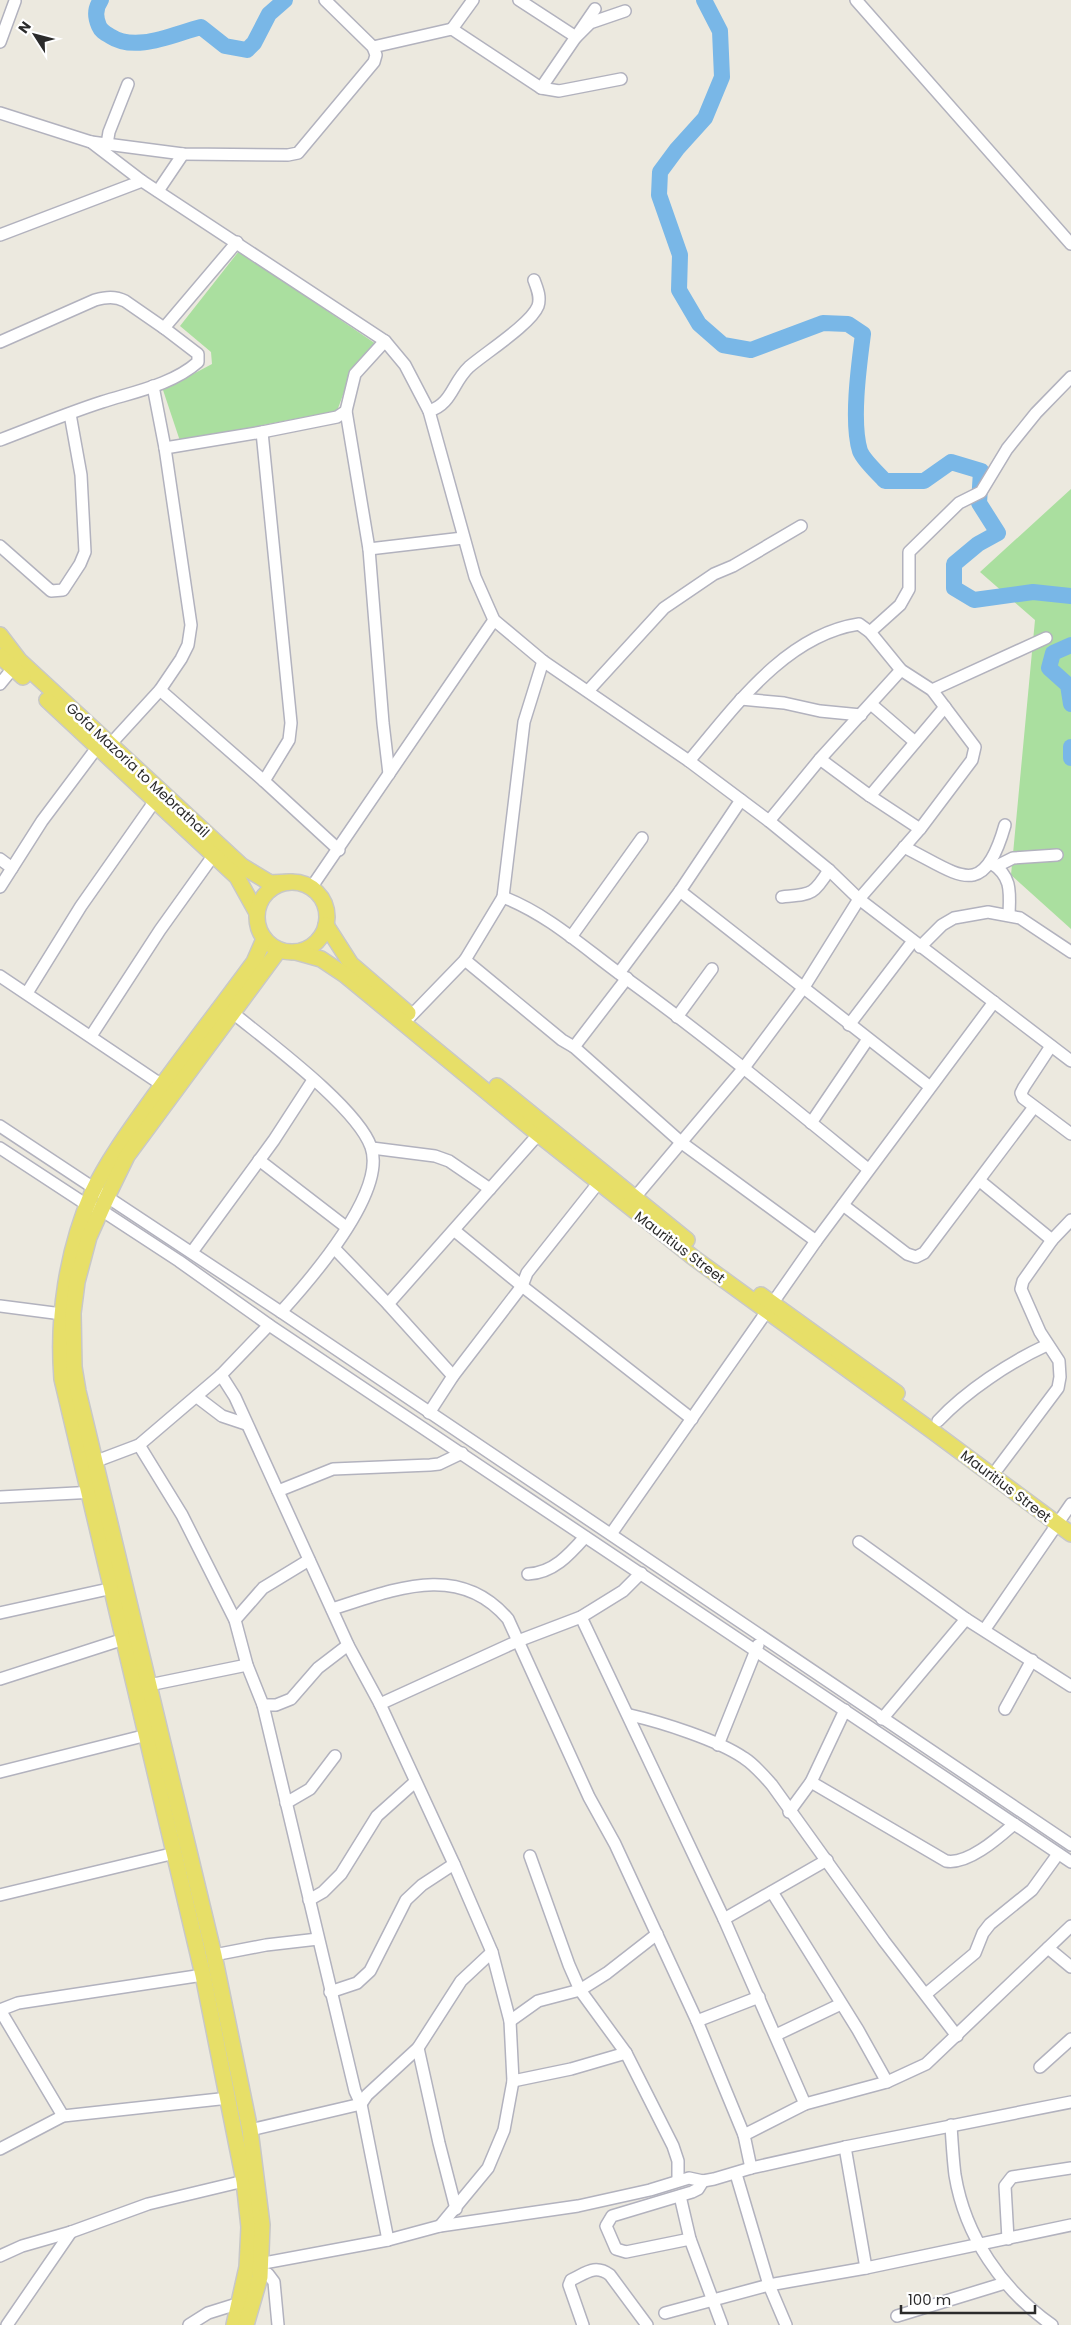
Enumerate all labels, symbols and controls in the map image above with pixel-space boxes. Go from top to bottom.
north arrow [10,10,60,60]
text: N [13,17,36,37]
street label: Gofa Mazoria to Mebrathail [62,698,214,842]
street label: Mauritius Street [631,1206,729,1288]
street label: Mauritius Street [957,1445,1055,1527]
scale bar [901,2282,1035,2314]
text: 100 m [908,2289,951,2310]

